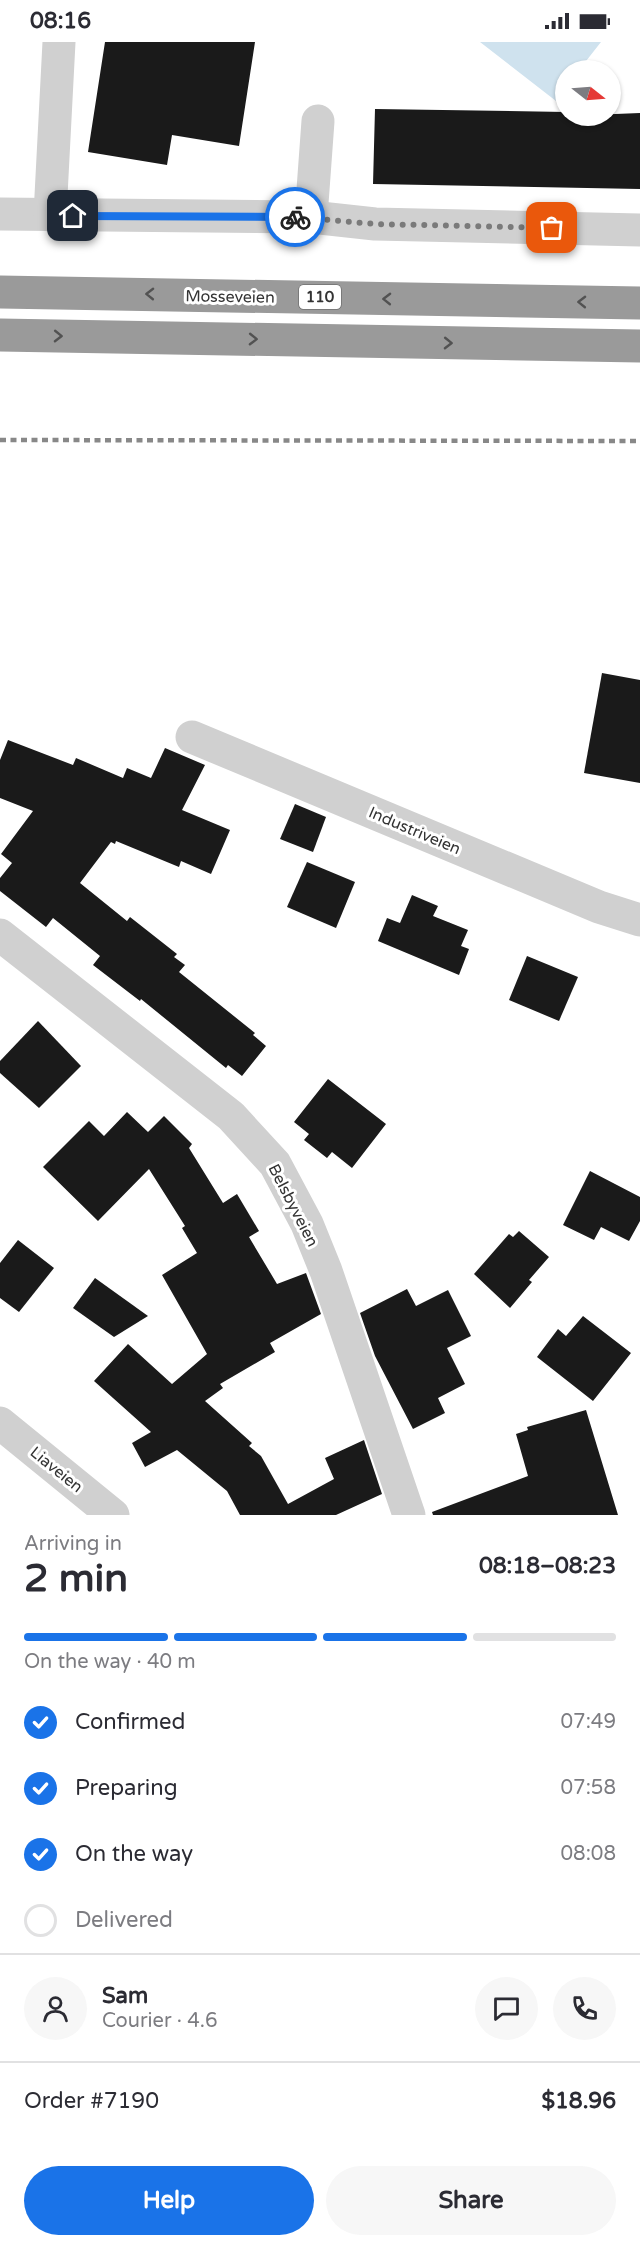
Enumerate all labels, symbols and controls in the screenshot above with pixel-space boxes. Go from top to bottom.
text: 08:16 [30,8,91,34]
north arrow [555,60,621,126]
map controls [555,60,621,126]
courier [265,187,325,247]
pin [47,190,98,241]
icon: home [56,199,89,232]
icon: bike [279,201,312,234]
pin [526,202,577,253]
icon: bag [535,211,568,244]
road number: 110 [299,285,341,309]
street label: Mosseveien [185,286,275,308]
one-way arrow [145,288,154,301]
one-way arrow [382,293,391,305]
one-way arrow [577,296,586,309]
one-way arrow [54,330,63,342]
one-way arrow [249,333,258,346]
one-way arrow [444,337,453,349]
street label: Industriveien [366,803,464,859]
street label: Belsbyveien [264,1161,323,1250]
street label: Liaveien [26,1442,87,1497]
text: Arriving in [24,1532,122,1556]
text: 08:18–08:23 [479,1553,616,1579]
text: 2 min [24,1555,128,1602]
text: On the way · 40 m [24,1650,196,1674]
icon: check [24,1706,57,1739]
text: Confirmed [75,1709,185,1735]
text: 07:49 [561,1710,616,1734]
icon: check [24,1772,57,1805]
text: Preparing [75,1775,178,1801]
text: 07:58 [561,1776,616,1800]
icon: check [24,1838,57,1871]
text: On the way [75,1841,193,1867]
text: 08:08 [561,1842,616,1866]
text: Delivered [75,1907,173,1933]
button: person [24,1977,87,2040]
button: chat [475,1977,538,2040]
button: phone [553,1977,616,2040]
text: Sam [102,1983,148,2009]
text: Courier · 4.6 [102,2009,217,2033]
text: Order #7190 [24,2088,159,2114]
text: $18.96 [541,2088,616,2114]
button: Help [24,2166,314,2235]
button: Share [326,2166,616,2235]

